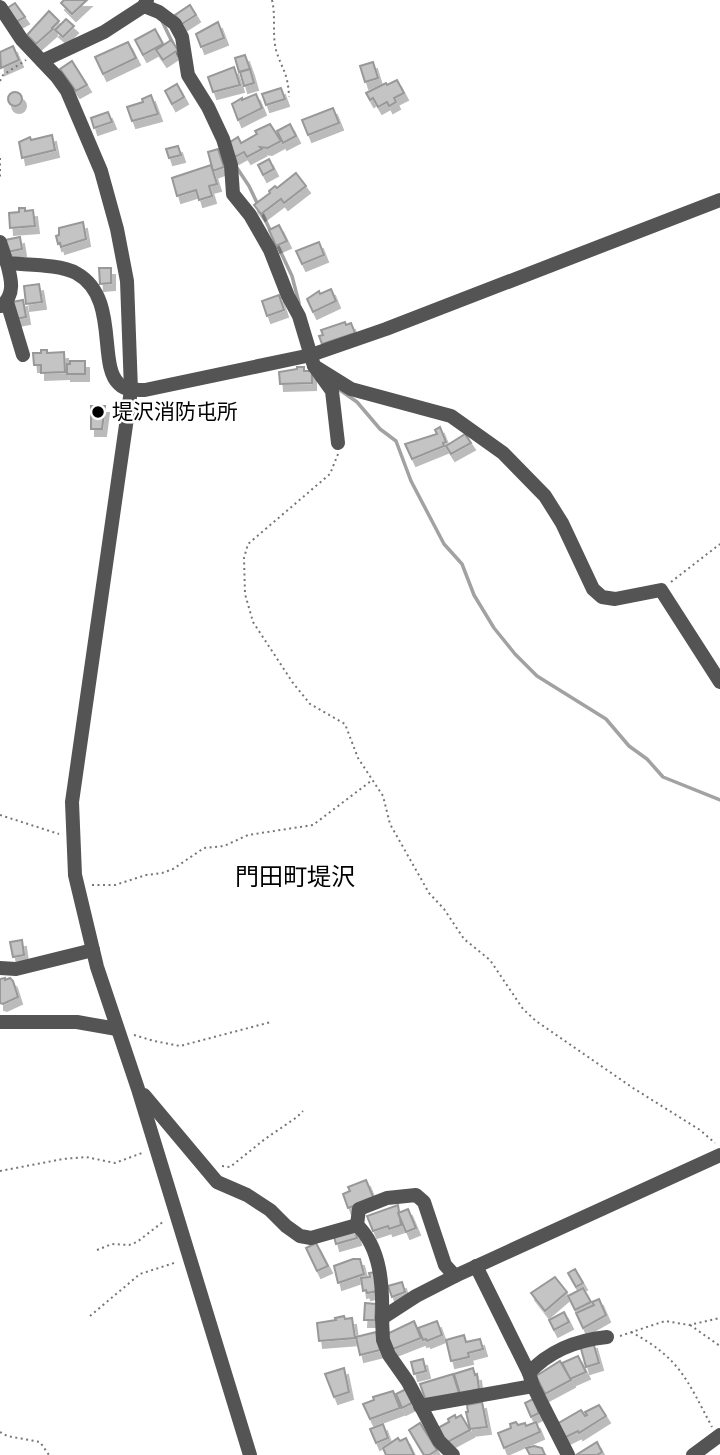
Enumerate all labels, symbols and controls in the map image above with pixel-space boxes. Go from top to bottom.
place label: 堤沢消防屯所 [112,398,238,424]
marker: 堤沢消防屯所 [90,404,106,420]
district label: 門田町堤沢 [235,861,355,890]

